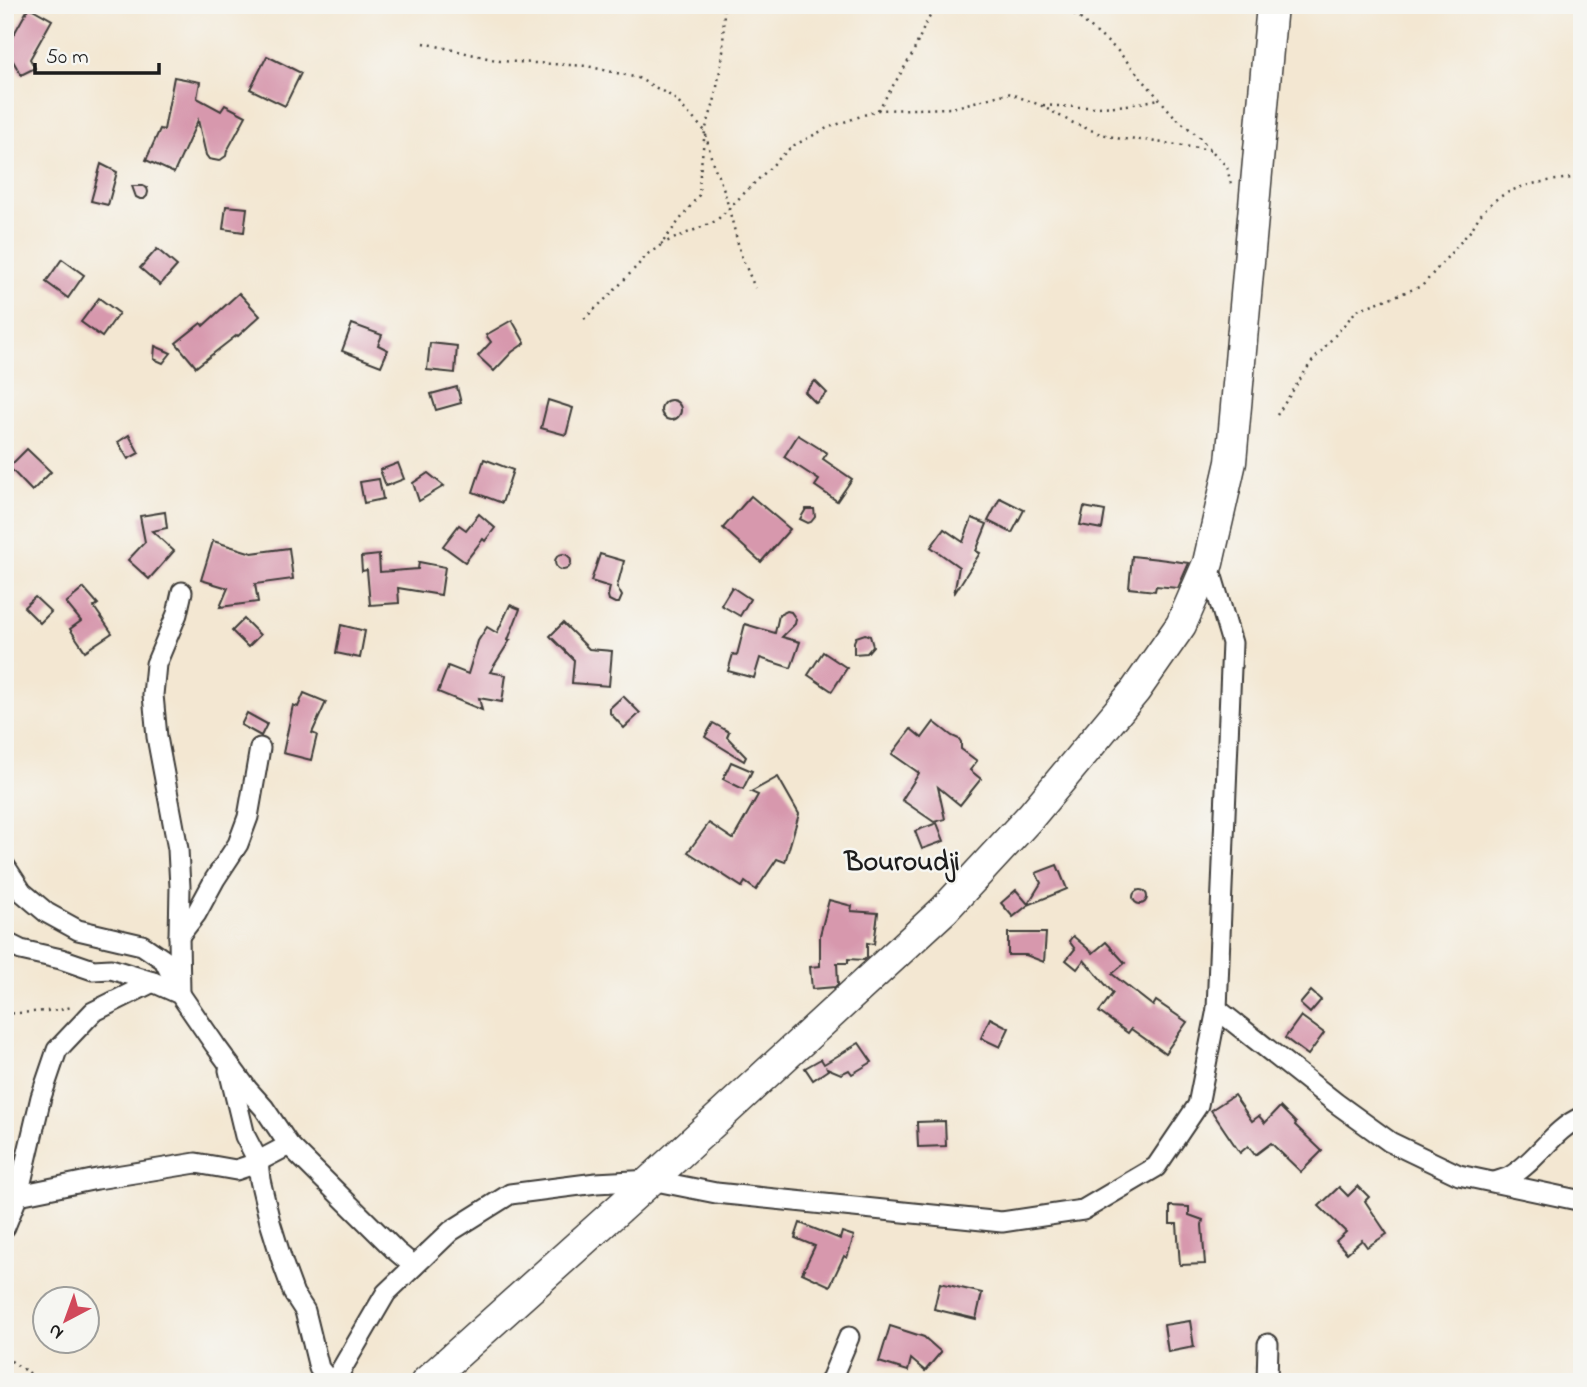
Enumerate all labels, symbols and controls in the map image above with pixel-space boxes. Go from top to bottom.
scale bar [35,32,159,76]
text: 50 m [46,43,89,73]
district label: Bouroudji [843,843,959,884]
north arrow [32,1286,102,1356]
text: N [43,1316,70,1345]

